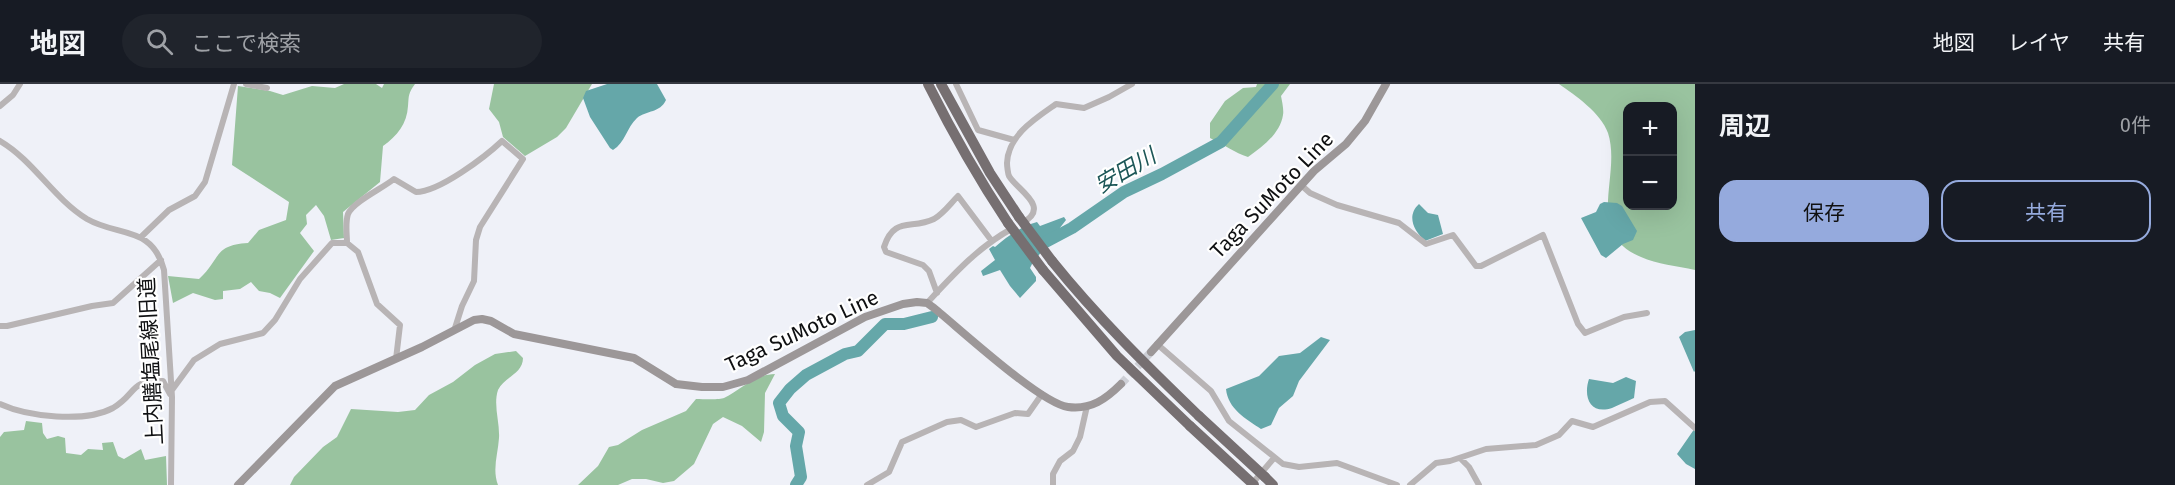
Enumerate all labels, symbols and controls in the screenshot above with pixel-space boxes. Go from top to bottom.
search box [122,14,542,68]
icon: search [143,25,176,58]
text: 地図 [30,27,86,60]
text: ここで検索 [191,30,301,57]
text: 地図 [1933,30,1975,56]
text: レイヤ [2008,30,2070,56]
text: 共有 [2103,30,2145,56]
map controls [1623,102,1677,210]
button: + [1623,102,1677,156]
text: 周辺 [1719,111,1771,142]
text: 0件 [2120,113,2151,137]
street label: Taga SuMoto Line [1205,126,1339,264]
water label: 安田川 [1090,141,1162,199]
button: − [1623,156,1677,210]
button: 保存 [1719,180,1929,242]
button: 共有 [1941,180,2151,242]
street label: 上内膳塩尾線旧道 [134,276,168,446]
street label: Taga SuMoto Line [721,284,883,378]

